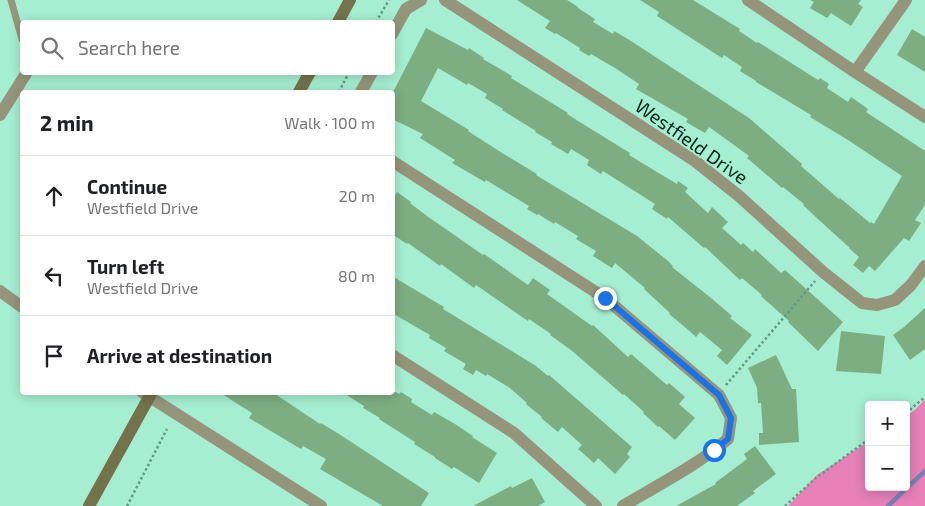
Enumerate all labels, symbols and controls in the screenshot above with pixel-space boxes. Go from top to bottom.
search box [20,20,395,75]
icon: search [38,34,66,62]
text: Search here [78,36,180,59]
street label: Westfield Drive [631,94,753,188]
text: 2 min [40,110,94,135]
text: Walk · 100 m [284,113,375,132]
text: Continue [87,175,167,198]
icon: ahead [40,182,68,210]
text: 20 m [339,186,375,205]
text: Westfield Drive [87,198,198,217]
text: Turn left [87,255,164,278]
icon: left [40,262,68,290]
text: 80 m [338,266,375,285]
text: Westfield Drive [87,278,198,297]
route end [594,287,617,310]
icon: arrive [40,342,68,370]
text: Arrive at destination [87,344,272,367]
map controls [865,401,910,491]
button: + [865,401,910,446]
route start [703,439,726,462]
button: − [865,446,910,491]

